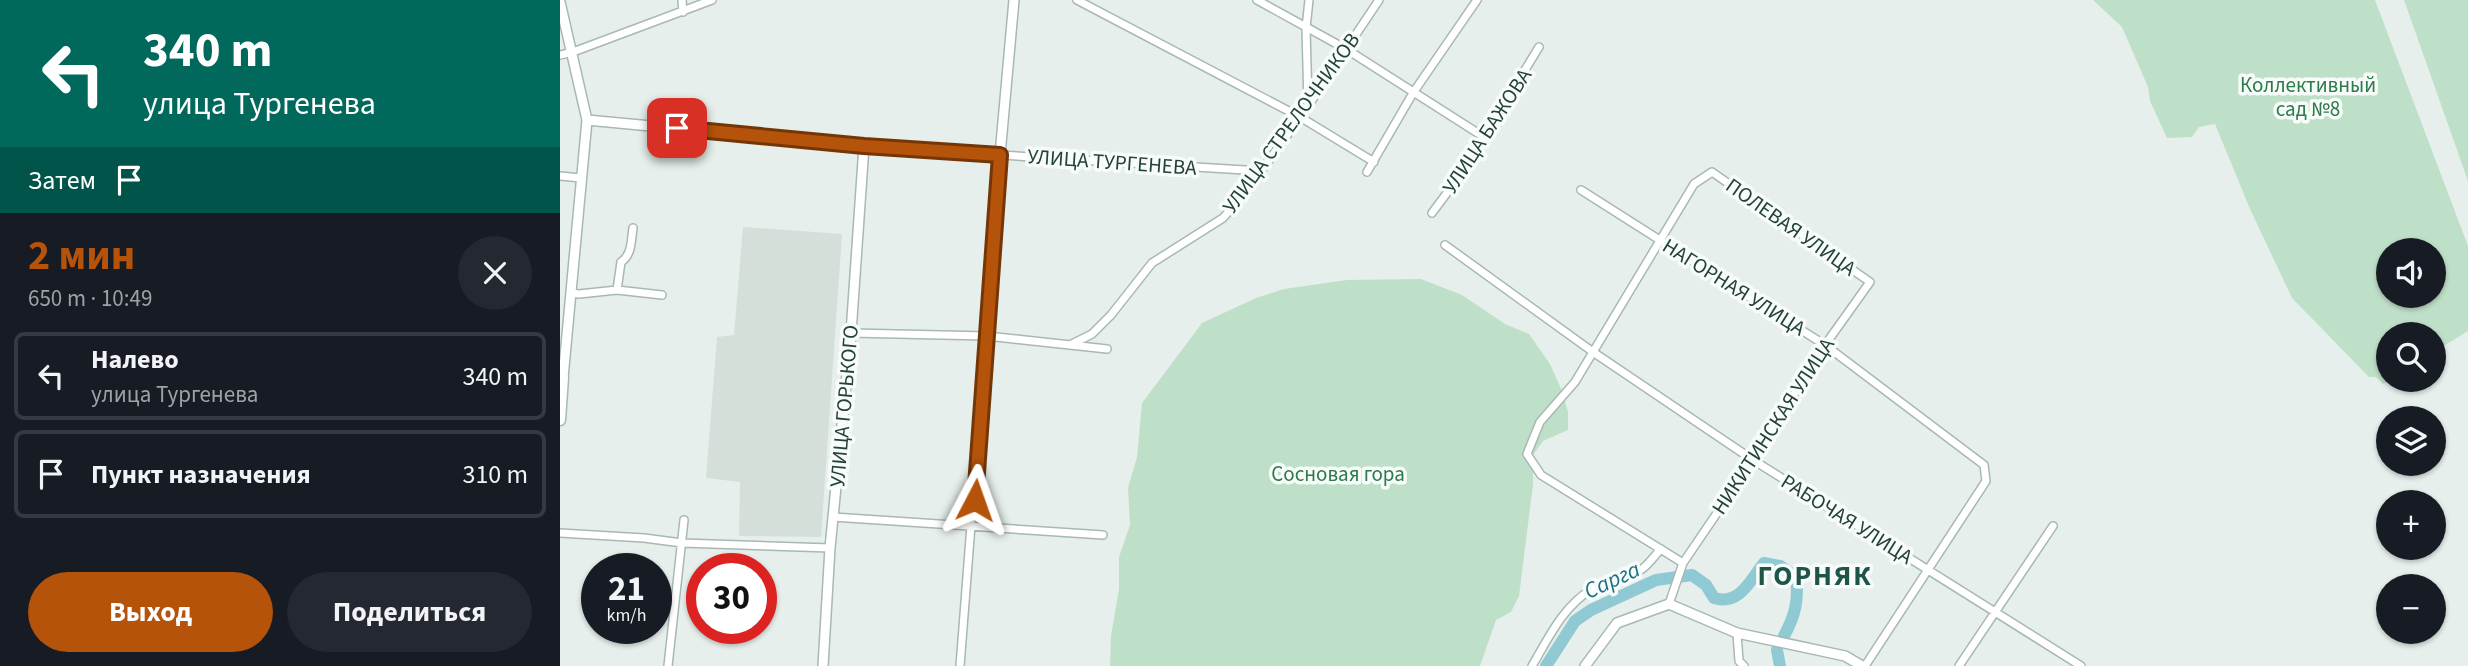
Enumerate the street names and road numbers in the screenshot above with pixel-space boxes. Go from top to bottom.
street label: УЛИЦА СТРЕЛОЧНИКОВ [1215,26,1367,220]
street label: УЛИЦА БАЖОВА [1435,62,1539,200]
street label: УЛИЦА ТУРГЕНЕВА [1026,141,1198,183]
street label: ПОЛЕВАЯ УЛИЦА [1720,171,1863,284]
street label: НАГОРНАЯ УЛИЦА [1657,231,1812,343]
street label: УЛИЦА ГОРЬКОГО [822,324,866,488]
street label: НИКИТИНСКАЯ УЛИЦА [1704,331,1842,520]
street label: РАБОЧАЯ УЛИЦА [1775,466,1919,572]

